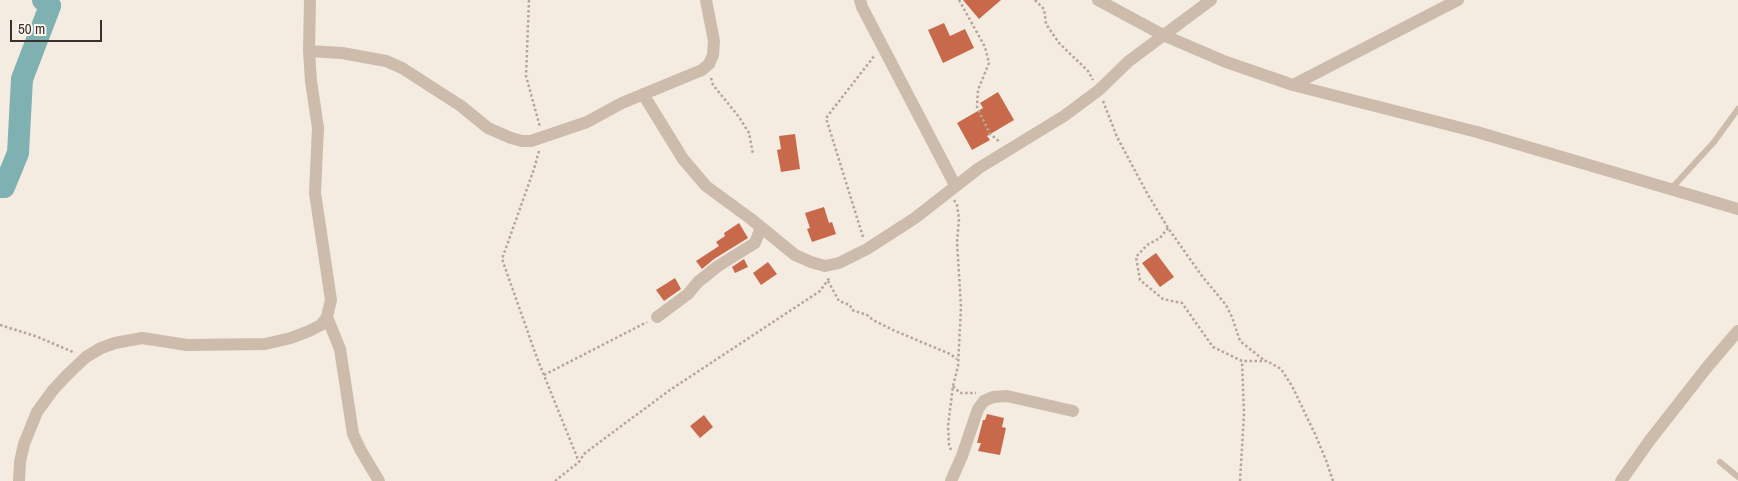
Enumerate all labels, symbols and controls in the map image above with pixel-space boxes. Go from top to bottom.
scale bar [12,10,105,42]
text: 50 m [18,18,45,39]

